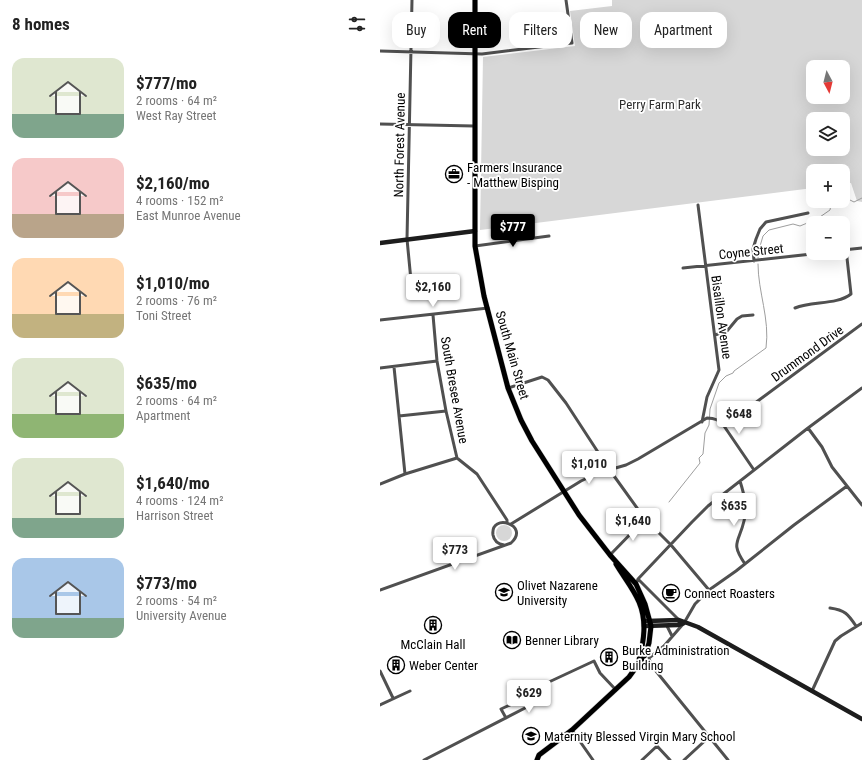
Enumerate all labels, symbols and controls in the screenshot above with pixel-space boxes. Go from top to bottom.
chip: Buy [392,12,440,48]
chip: Rent [448,12,501,48]
chip: Filters [509,12,572,48]
chip: New [580,12,632,48]
chip: Apartment [640,12,727,48]
icon: filters [346,13,368,35]
text: 8 homes [12,14,70,34]
north arrow [806,60,850,104]
map controls [806,60,850,260]
text: $777/mo [136,73,197,93]
icon: home [44,74,92,122]
text: 2 rooms · 64 m² [136,93,217,108]
street label: North Forest Avenue [391,93,408,197]
park label: Perry Farm Park [619,97,701,112]
text: West Ray Street [136,108,216,123]
button: layers [806,112,850,156]
place label: Farmers Insurance - Matthew Bisping [467,160,562,190]
office icon: Farmers Insurance - Matthew Bisping [444,164,464,184]
button: + [806,164,850,208]
text: $2,160/mo [136,173,210,193]
icon: home [44,174,92,222]
text: 4 rooms · 152 m² [136,193,223,208]
text: East Munroe Avenue [136,208,241,223]
pin: $777 [489,214,537,248]
button: − [806,216,850,260]
text: $777 [500,219,526,234]
street label: Coyne Street [718,241,784,262]
text: $1,010/mo [136,273,210,293]
icon: home [44,274,92,322]
pin: $2,160 [400,274,466,308]
street label: Bisaillon Avenue [708,274,735,360]
text: $2,160 [415,279,451,294]
text: 2 rooms · 76 m² [136,293,217,308]
text: Toni Street [136,308,191,323]
street label: South Main Street [493,309,532,401]
street label: Drummond Drive [768,322,846,385]
street label: South Bresee Avenue [438,335,471,445]
text: $635/mo [136,373,197,393]
icon: home [44,374,92,422]
text: 2 rooms · 64 m² [136,393,217,408]
pin: $648 [715,401,763,435]
text: $648 [726,406,752,421]
text: Apartment [136,408,190,423]
pin: $1,010 [556,451,622,485]
text: $1,010 [571,456,607,471]
text: $1,640/mo [136,473,210,493]
icon: home [44,474,92,522]
text: 4 rooms · 124 m² [136,493,223,508]
pin: $635 [710,493,758,527]
text: $635 [721,498,747,513]
text: Harrison Street [136,508,213,523]
pin: $1,640 [600,508,666,542]
text: $1,640 [615,513,651,528]
pin: $773 [431,537,479,571]
text: $773 [442,542,468,557]
text: $773/mo [136,573,197,593]
icon: home [44,574,92,622]
place label: Olivet Nazarene University [517,578,598,608]
school or university icon: Olivet Nazarene University [494,582,514,602]
cafe icon: Connect Roasters [661,583,681,603]
place label: Connect Roasters [684,586,775,601]
text: 2 rooms · 54 m² [136,593,217,608]
text: University Avenue [136,608,227,623]
building icon: McClain Hall [423,615,443,635]
library icon: Benner Library [502,630,522,650]
place label: Benner Library [525,633,599,648]
place label: McClain Hall [401,637,465,652]
place label: Burke Administration Building [622,643,730,673]
building icon: Burke Administration Building [599,647,619,667]
building icon: Weber Center [386,655,406,675]
place label: Weber Center [409,658,478,673]
pin: $629 [505,680,553,714]
text: $629 [516,685,542,700]
school or university icon: Maternity Blessed Virgin Mary School [521,726,541,746]
place label: Maternity Blessed Virgin Mary School [544,729,735,744]

